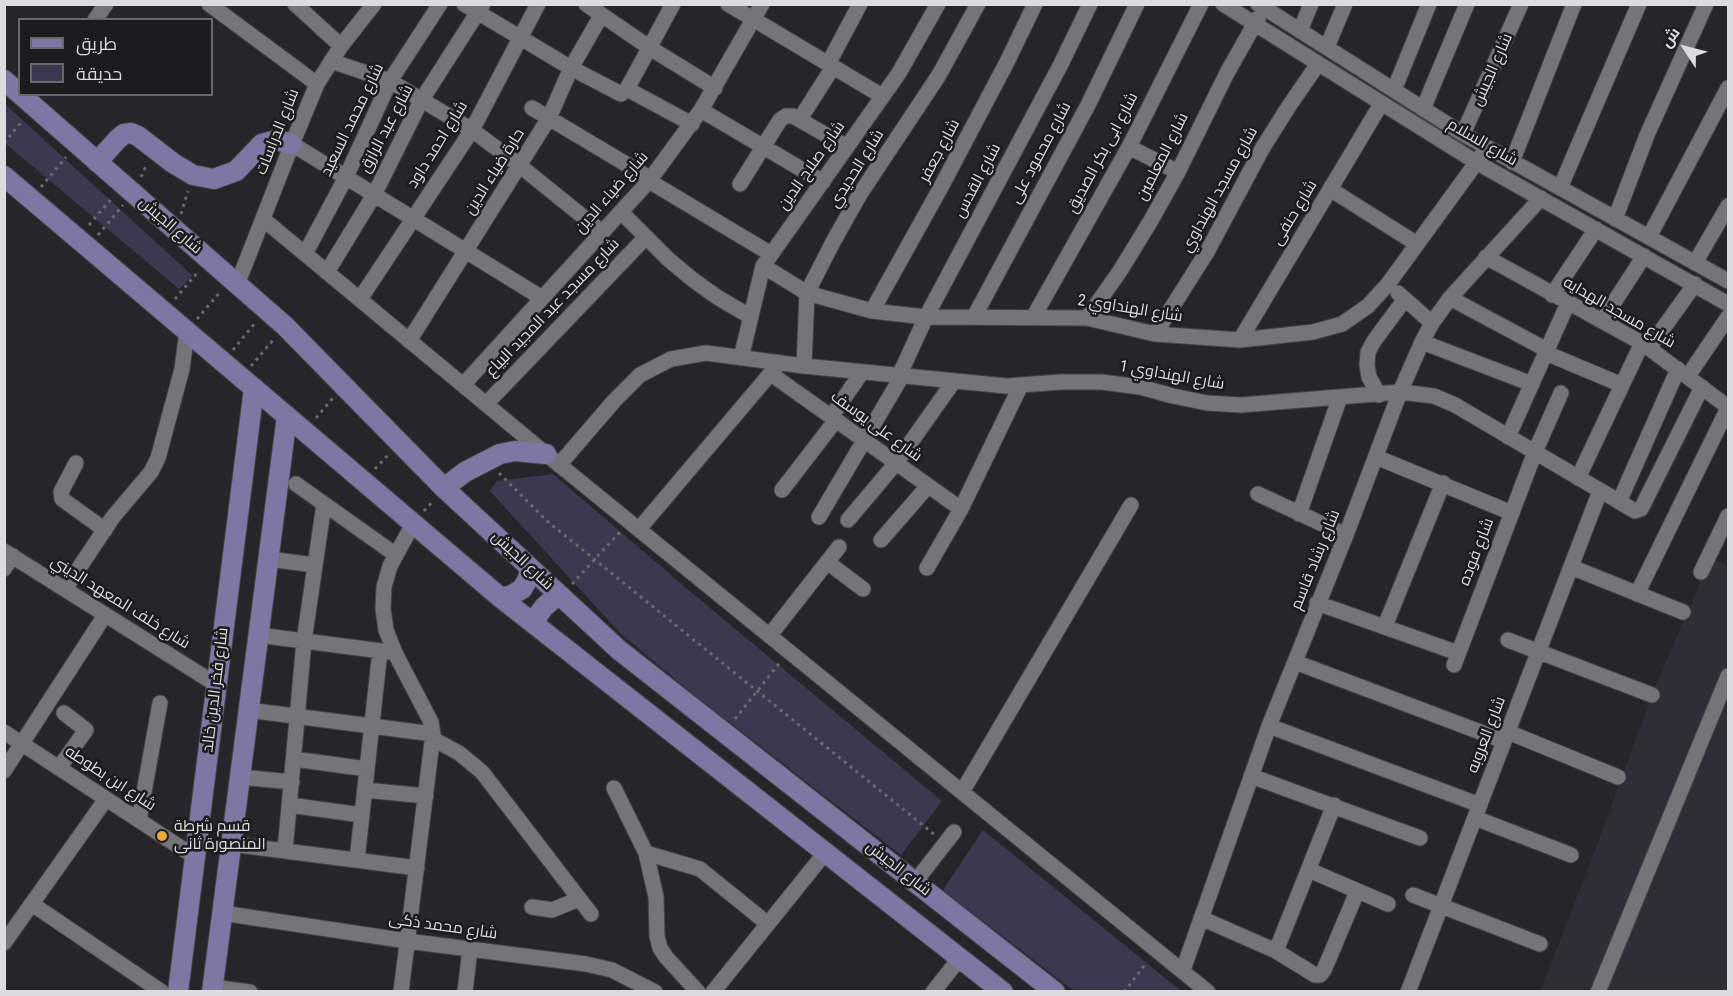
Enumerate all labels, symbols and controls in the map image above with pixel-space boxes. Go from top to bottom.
legend [18,18,213,96]
north arrow [1655,18,1715,78]
text: ش [1656,23,1684,51]
street label: شارع الجيش [1468,31,1518,109]
text: طريق [76,33,117,54]
street label: شارع محمد السعيد [317,60,389,180]
text: حديقة [76,63,122,84]
street label: شارع عبد الرازق [356,82,418,176]
street label: شارع الدراسات [252,86,304,178]
street label: شارع ابى بكر الصديق [1063,89,1143,217]
street label: شارع احمد داود [404,98,472,192]
street label: شارع محمود على [1006,99,1076,207]
street label: شارع المعلمين [1133,110,1193,204]
street label: شارع السلام [1443,115,1521,171]
street label: شارع جعفر [915,116,965,186]
street label: شارع صلاح الدين [774,118,850,214]
street label: شارع مسجد الهنداوي [1178,124,1262,256]
street label: حارة ضياء الدين [461,125,529,219]
street label: شارع الحديدي [825,126,889,212]
street label: شارع القدس [950,141,1006,221]
street label: شارع ضياء الدين [571,148,653,238]
street label: شارع حنفى [1268,177,1322,249]
street label: شارع الجيش [134,193,206,259]
street label: شارع مسجد عبد المجيد البياع [482,235,624,381]
street label: شارع مسجد الهدايه [1560,273,1678,353]
street label: شارع الهنداوي 2 [1076,291,1184,327]
street label: شارع الهنداوي 1 [1118,357,1226,395]
street label: شارع على يوسف [827,387,925,467]
street label: شارع رشاد قاسم [1287,507,1345,613]
street label: شارع فوده [1455,516,1499,588]
street label: شارع الجيش [487,527,557,595]
street label: شارع خلف المعهد الديني [47,552,193,654]
street label: شارع فخر الدين خالد [199,627,233,753]
street label: شارع العروبه [1464,694,1510,776]
street label: شارع ابن بطوطه [61,742,159,816]
place label: قسم شرطة المنصورة ثانى [174,817,266,855]
marker: قسم شرطة المنصورة ثانى [155,829,169,843]
street label: شارع الجيش [861,838,935,900]
street label: شارع محمد ذكى [387,910,499,944]

